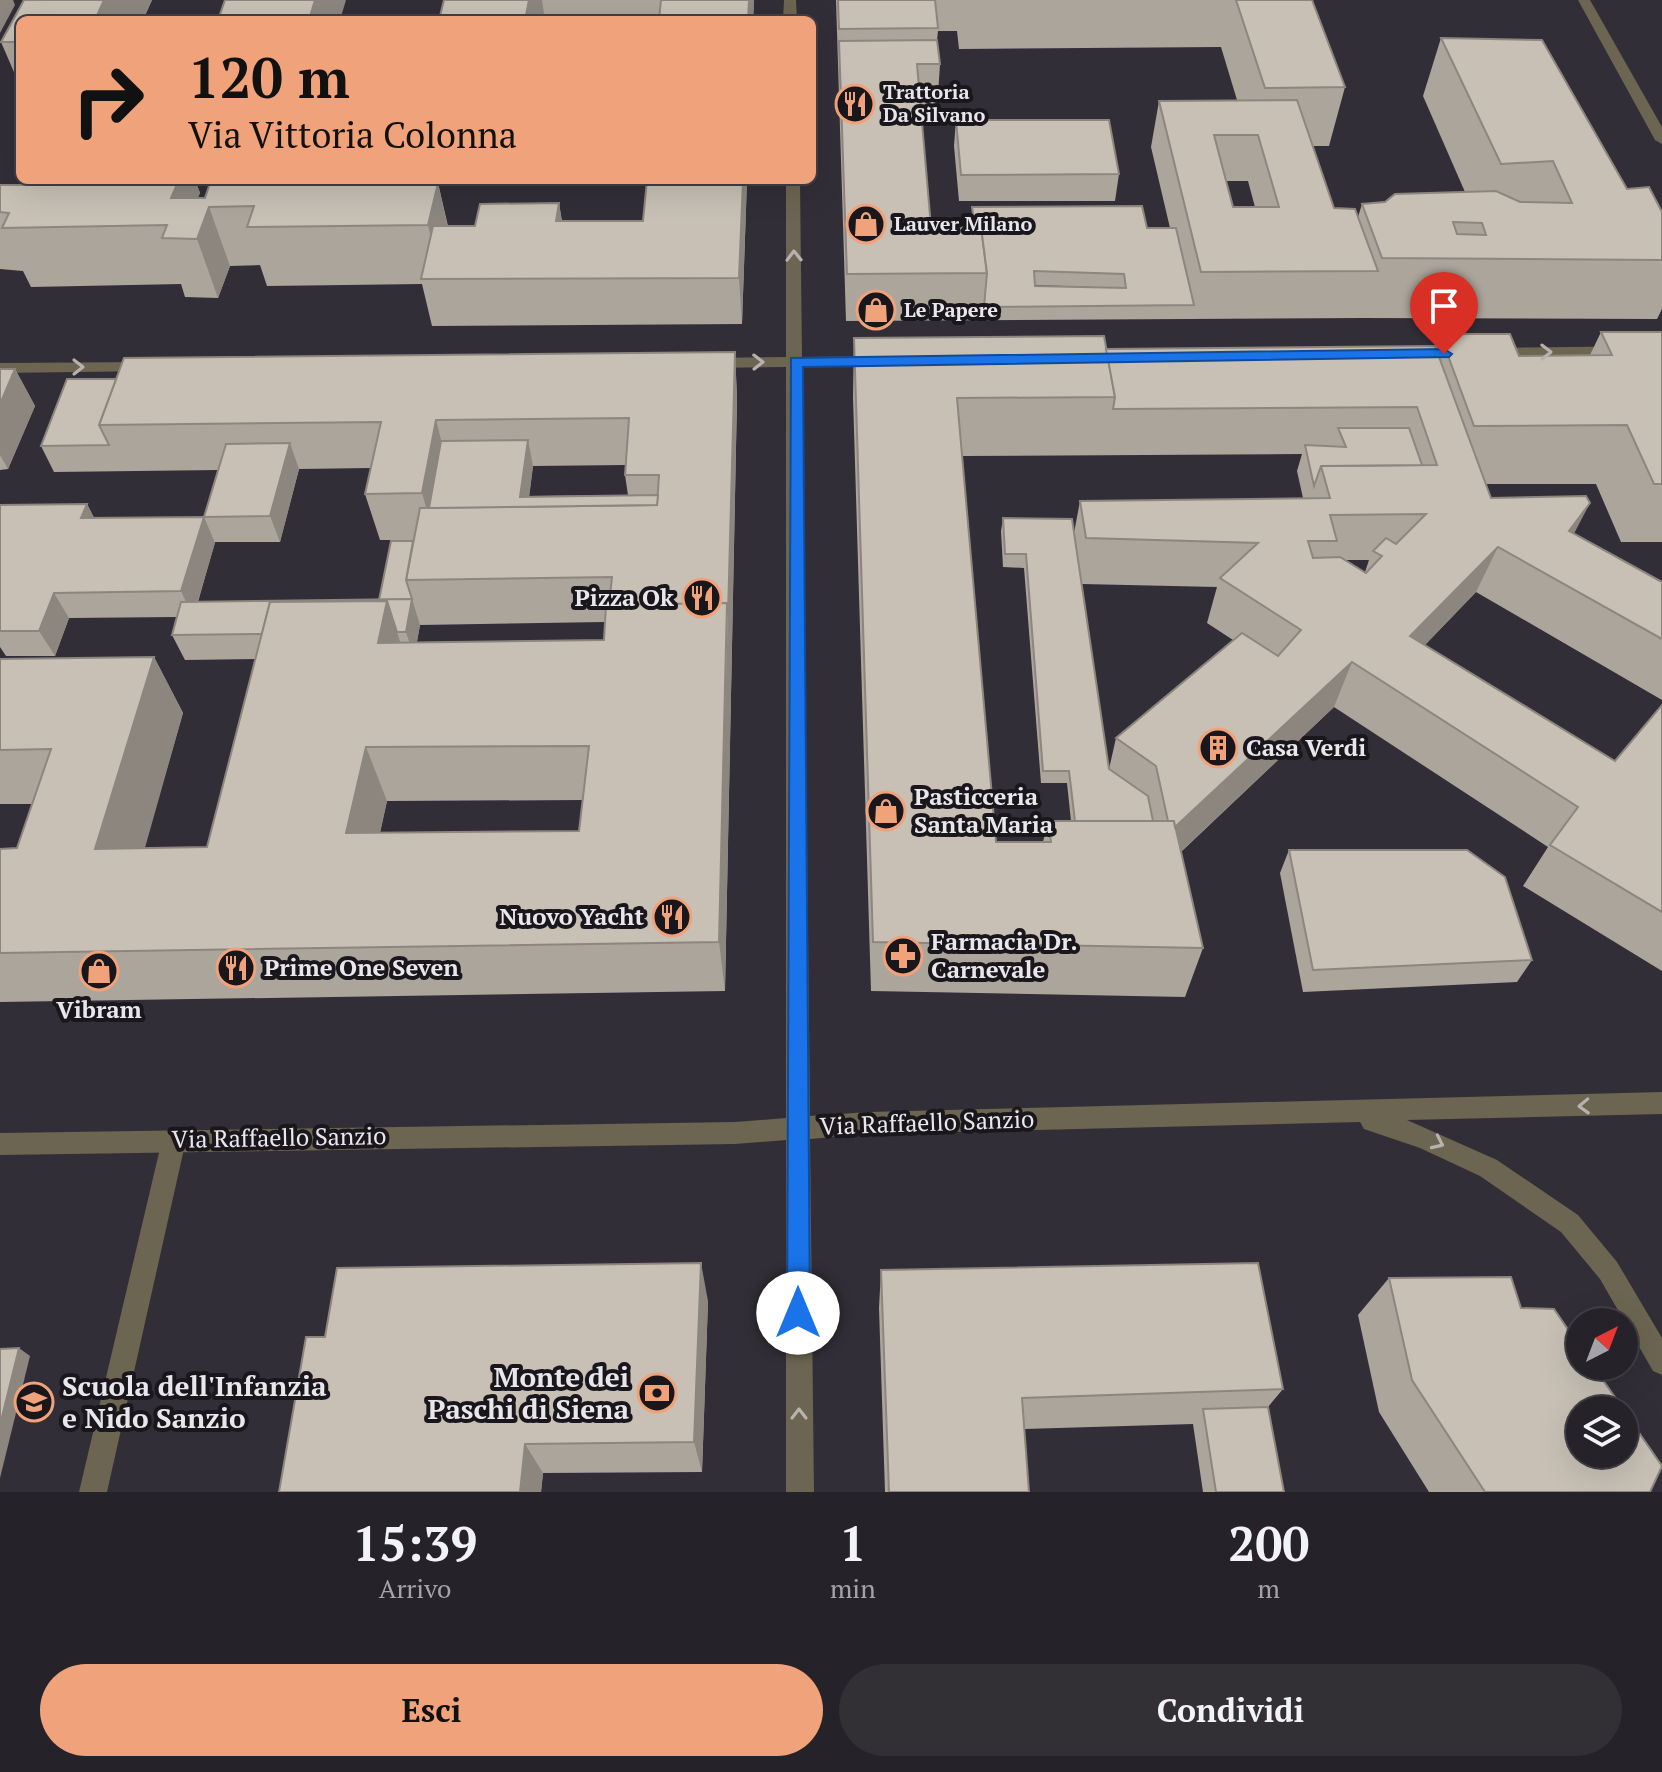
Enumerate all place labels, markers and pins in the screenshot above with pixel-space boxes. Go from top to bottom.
place label: Trattoria Da Silvano [883,78,985,128]
restaurant icon: Trattoria Da Silvano [834,83,876,125]
shop icon: Lauver Milano [845,203,887,245]
place label: Lauver Milano [894,210,1032,237]
pin [1410,272,1478,354]
shop icon: Le Papere [855,289,897,331]
place label: Le Papere [904,296,998,323]
restaurant icon: Pizza Ok [681,577,723,619]
place label: Pizza Ok [574,581,674,613]
building icon: Casa Verdi [1197,727,1239,769]
place label: Casa Verdi [1246,731,1366,763]
place label: Pasticceria Santa Maria [914,780,1054,840]
shop icon: Pasticceria Santa Maria [865,790,907,832]
restaurant icon: Nuovo Yacht [651,896,693,938]
place label: Nuovo Yacht [499,900,644,932]
place label: Farmacia Dr. Carnevale [931,925,1078,985]
pharmacy icon: Farmacia Dr. Carnevale [882,935,924,977]
restaurant icon: Prime One Seven [215,947,257,989]
shop icon: Vibram [78,950,120,992]
place label: Prime One Seven [264,951,459,983]
place label: Vibram [56,993,142,1025]
place label: Monte dei Paschi di Siena [427,1358,629,1427]
place label: Scuola dell'Infanzia e Nido Sanzio [62,1367,327,1436]
bank icon: Monte dei Paschi di Siena [636,1372,678,1414]
school or university icon: Scuola dell'Infanzia e Nido Sanzio [13,1381,55,1423]

